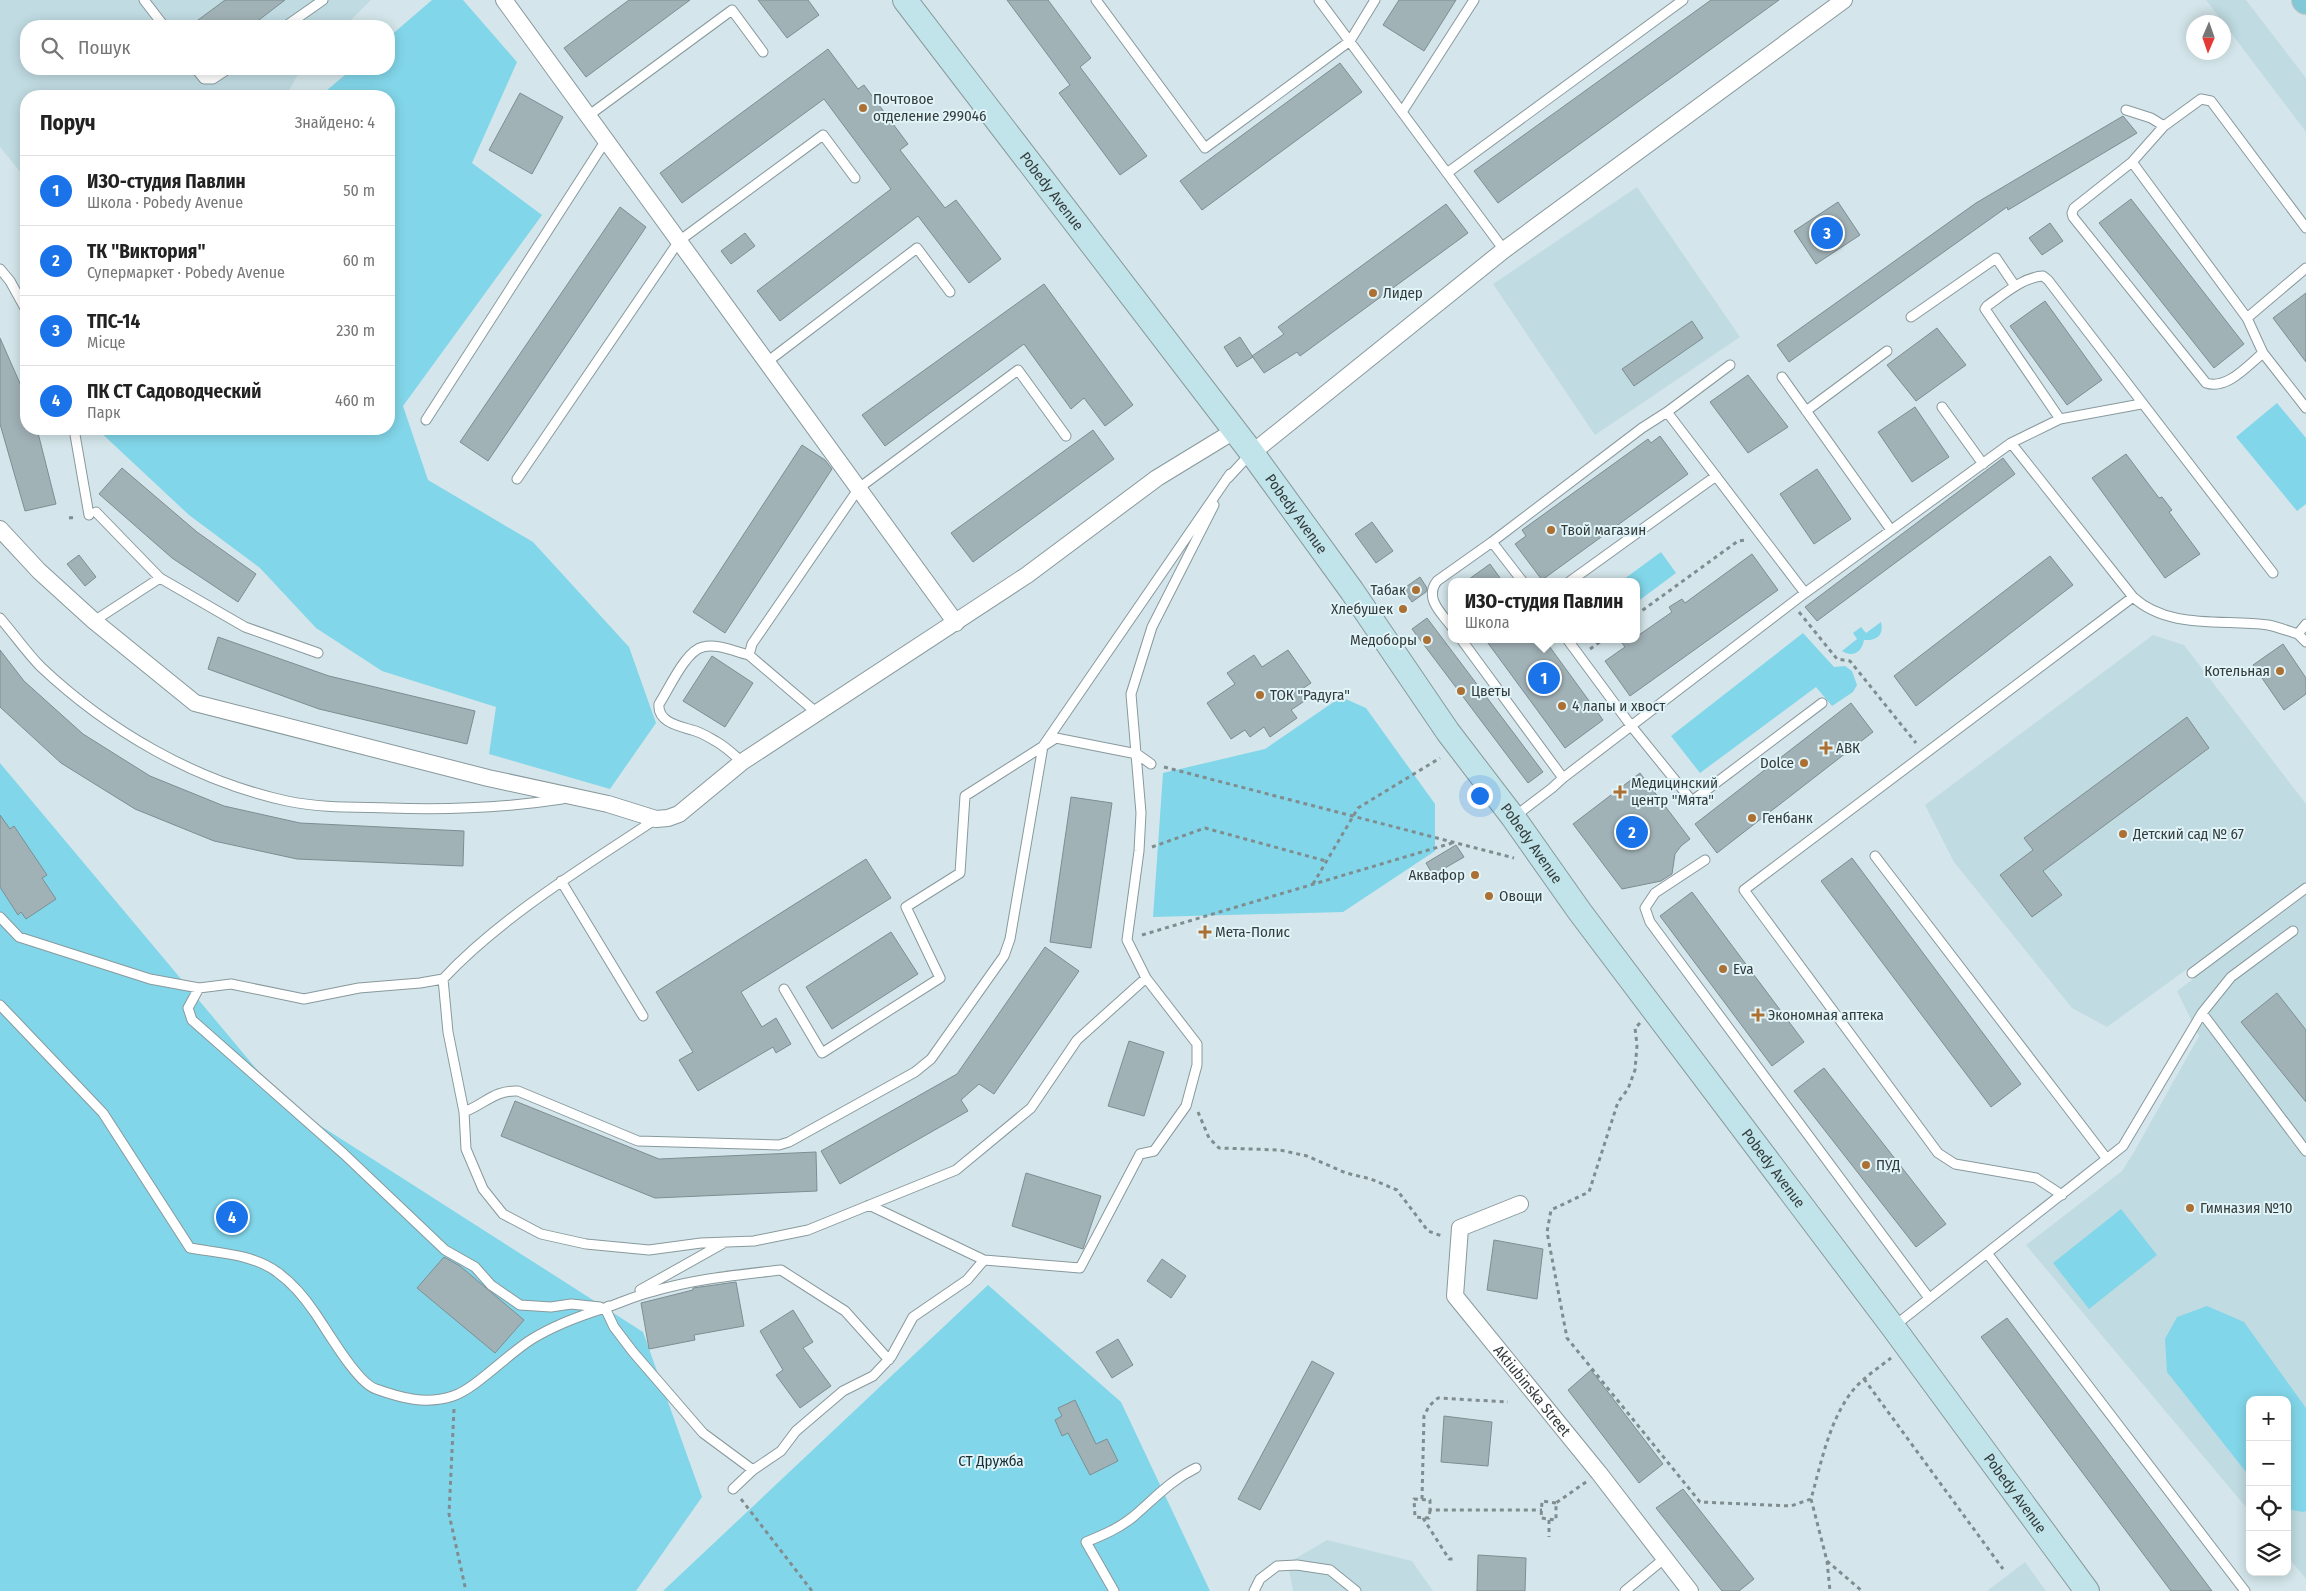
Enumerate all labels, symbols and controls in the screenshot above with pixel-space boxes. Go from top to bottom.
north arrow [2186,15,2231,60]
search box [20,20,395,75]
icon: search [38,34,66,62]
text: Пошук [78,36,130,59]
place label: Почтовое отделение 299046 [873,90,986,125]
marker: Почтовое отделение 299046 [857,102,869,114]
text: Поруч [40,110,96,136]
text: Знайдено: 4 [295,113,375,132]
street label: Pobedy Avenue [1016,148,1087,234]
text: ИЗО-студия Павлин [87,170,246,193]
text: 1 [53,181,59,200]
text: 50 m [343,181,375,200]
text: Школа · Pobedy Avenue [87,193,243,212]
pin: 3 [1811,214,1843,252]
text: ТК "Виктория" [87,240,206,263]
text: 2 [52,251,60,270]
text: 60 m [343,251,375,270]
text: Супермаркет · Pobedy Avenue [87,263,285,282]
place label: Лидер [1383,284,1423,302]
marker: Лидер [1367,287,1379,299]
text: ТПС-14 [87,310,140,333]
text: 3 [52,321,60,340]
text: 230 m [336,321,375,340]
text: Місце [87,333,125,352]
text: ПК СТ Садоводческий [87,380,261,403]
text: 4 [52,391,60,410]
text: 460 m [335,391,375,410]
text: Парк [87,403,121,422]
street label: Pobedy Avenue [1261,471,1331,557]
place label: Твой магазин [1561,521,1646,539]
marker: Твой магазин [1545,524,1557,536]
popup [1448,578,1640,643]
place label: Табак [1370,581,1406,599]
marker: Табак [1410,584,1422,596]
text: ИЗО-студия Павлин [1465,590,1623,613]
place label: Хлебушек [1331,600,1393,618]
marker: Хлебушек [1397,603,1409,615]
text: Школа [1465,613,1510,632]
place label: Медоборы [1350,631,1417,649]
marker: Медоборы [1421,634,1433,646]
pin: 1 [1528,659,1560,697]
place label: Котельная [2204,662,2270,680]
marker: Котельная [2274,665,2286,677]
place label: Цветы [1471,682,1511,700]
marker: Цветы [1455,685,1467,697]
place label: ТОК "Радуга" [1270,686,1350,704]
marker: ТОК "Радуга" [1254,689,1266,701]
place label: 4 лапы и хвост [1572,697,1666,715]
marker: 4 лапы и хвост [1556,700,1568,712]
place label: АВК [1836,739,1860,757]
marker: АВК [1820,742,1832,754]
place label: Dolce [1760,754,1794,772]
marker: Dolce [1798,757,1810,769]
place label: Медицинский центр "Мята" [1631,774,1718,809]
your location [1467,783,1493,809]
marker: Медицинский центр "Мята" [1613,785,1627,799]
street label: Pobedy Avenue [1497,800,1566,887]
place label: Генбанк [1762,809,1813,827]
marker: Генбанк [1746,812,1758,824]
pin: 2 [1616,813,1648,851]
place label: Детский сад № 67 [2132,825,2244,843]
marker: Детский сад № 67 [2117,828,2129,840]
place label: Аквафор [1408,866,1465,884]
marker: Аквафор [1469,869,1481,881]
place label: Овощи [1499,887,1543,905]
marker: Овощи [1483,890,1495,902]
place label: Мета-Полис [1215,923,1291,941]
marker: Мета-Полис [1199,926,1211,938]
place label: Eva [1733,960,1754,978]
marker: Eva [1717,963,1729,975]
place label: Экономная аптека [1768,1006,1884,1024]
marker: Экономная аптека [1752,1009,1764,1021]
street label: Pobedy Avenue [1738,1125,1809,1211]
place label: ПУД [1876,1156,1900,1174]
marker: ПУД [1860,1159,1872,1171]
pin: 4 [216,1198,248,1236]
place label: Гимназия №10 [2200,1199,2293,1217]
marker: Гимназия №10 [2184,1202,2196,1214]
street label: Aktiubinska Street [1490,1342,1575,1440]
map controls [2246,1396,2291,1576]
button: + [2246,1396,2291,1441]
button: − [2246,1441,2291,1486]
street label: Pobedy Avenue [1980,1450,2050,1536]
park label: СТ Дружба [958,1452,1024,1470]
button: locate [2246,1486,2291,1531]
button: layers [2246,1531,2291,1576]

